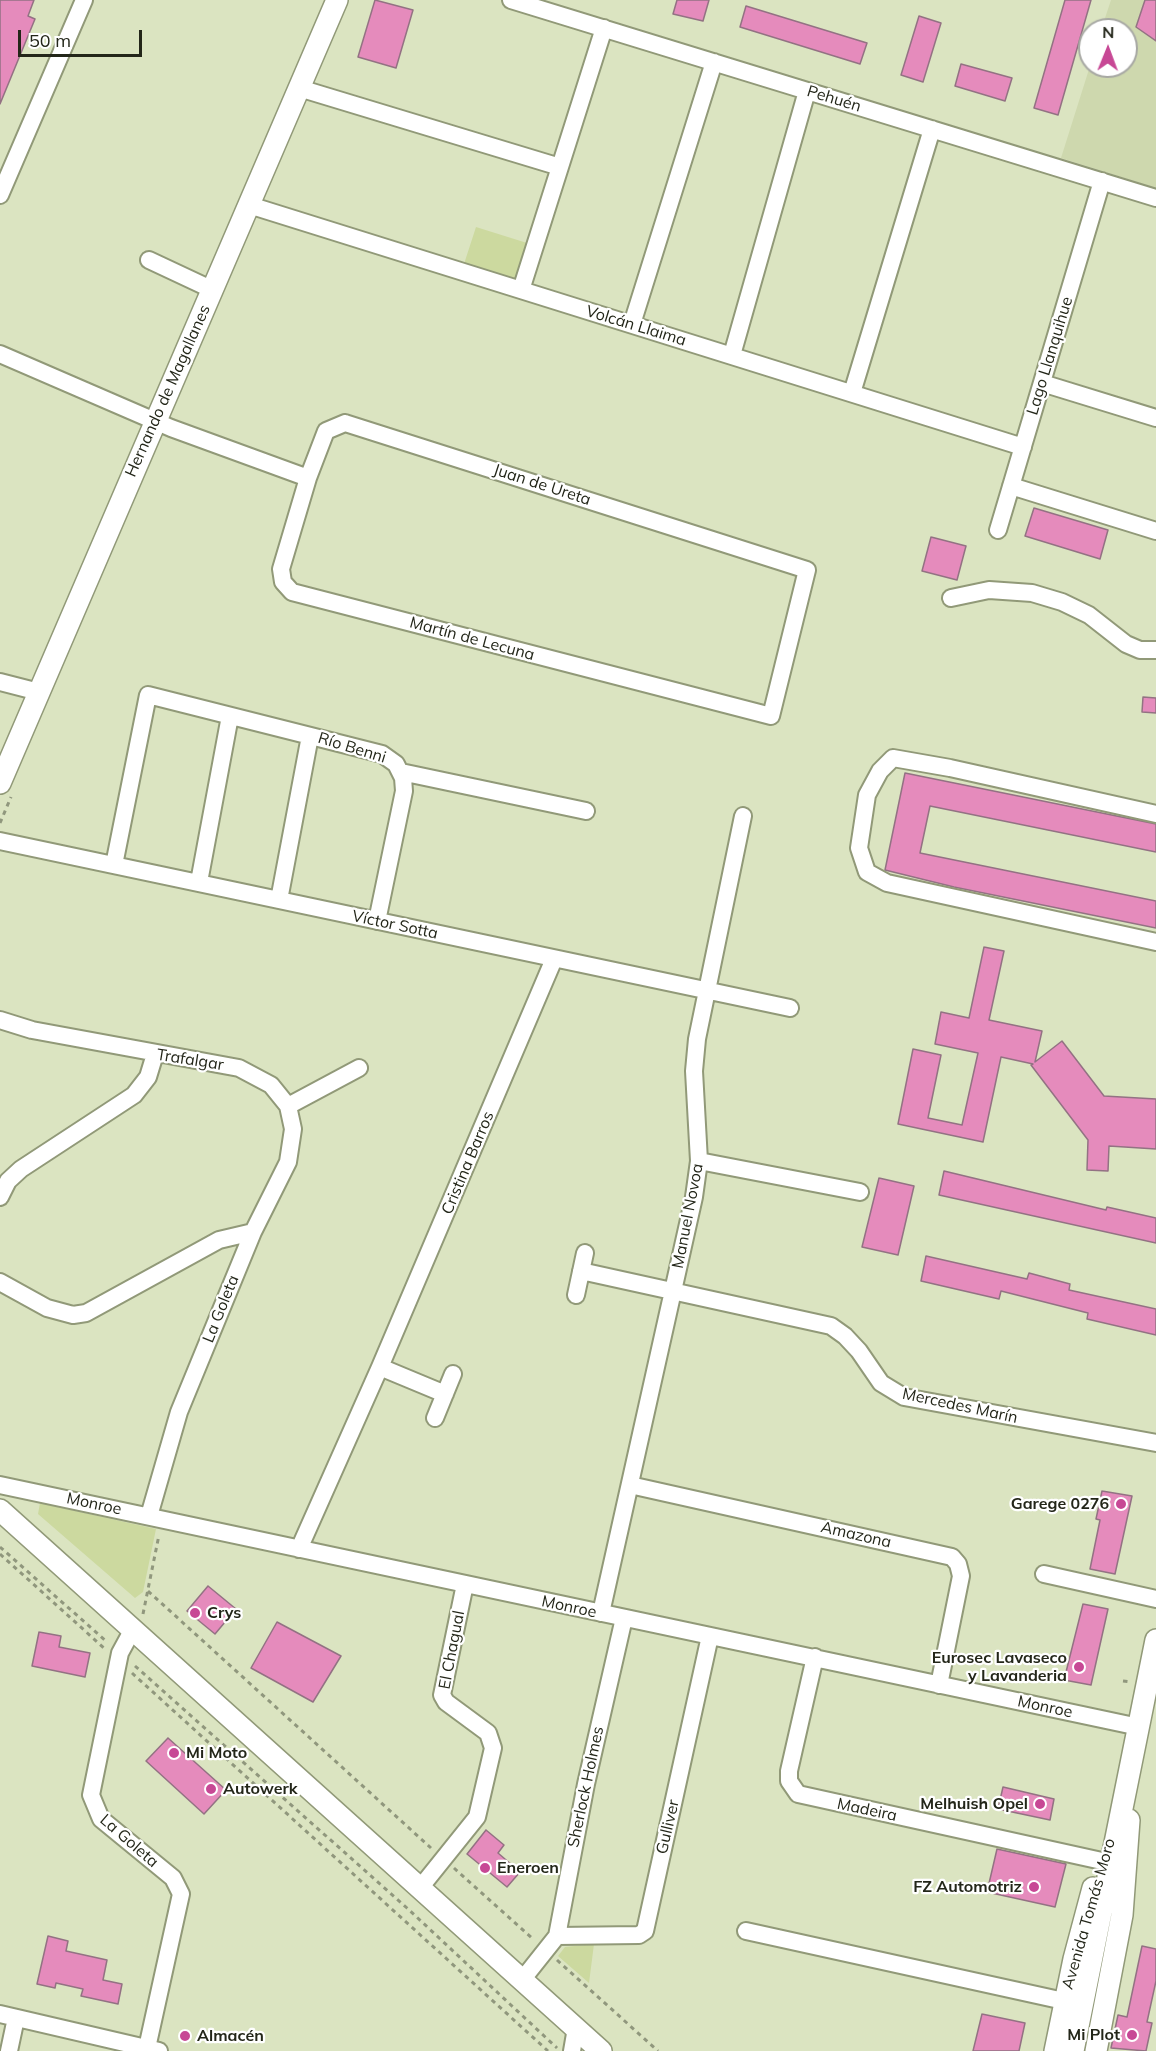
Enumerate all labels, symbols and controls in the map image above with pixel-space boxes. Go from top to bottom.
scale bar [21,18,146,56]
north arrow [1078,18,1138,78]
text: N [1102,22,1114,42]
text: 50 m [29,29,71,52]
street label: Pehuén [805,82,863,116]
street label: Lago Llanquihue [1023,295,1077,417]
street label: Hernando de Magallanes [121,302,215,480]
street label: Volcán Llaima [584,302,688,350]
street label: Juan de Ureta [491,460,593,510]
street label: Martín de Lecuna [407,613,537,665]
street label: Río Benni [316,729,388,767]
street label: Víctor Sotta [350,907,440,943]
street label: Trafalgar [155,1045,225,1075]
street label: Cristina Barros [438,1109,498,1217]
street label: Manuel Novoa [668,1162,708,1270]
street label: La Goleta [199,1272,243,1346]
street label: Mercedes Marín [901,1384,1019,1428]
street label: Monroe [65,1489,123,1519]
place label: Garege 0276 [1011,1494,1109,1514]
marker: Garege 0276 [1114,1497,1128,1511]
street label: Amazona [819,1518,893,1552]
street label: Monroe [540,1592,598,1622]
place label: Crys [207,1603,241,1623]
marker: Crys [188,1606,202,1620]
street label: El Chagual [435,1609,469,1691]
place label: Eurosec Lavaseco y Lavanderia [932,1648,1067,1686]
marker: Eurosec Lavaseco y Lavanderia [1072,1660,1086,1674]
street label: Monroe [1016,1692,1074,1722]
street label: Sherlock Holmes [564,1725,608,1849]
place label: Mi Moto [186,1743,247,1763]
marker: Mi Moto [167,1746,181,1760]
place label: Autowerk [223,1779,298,1799]
marker: Autowerk [204,1782,218,1796]
street label: Madeira [835,1794,899,1826]
place label: Melhuish Opel [920,1794,1028,1814]
marker: Melhuish Opel [1033,1797,1047,1811]
street label: Gulliver [652,1798,684,1856]
street label: La Goleta [96,1810,162,1872]
street label: Avenida Tomás Moro [1058,1836,1120,1992]
place label: Eneroen [497,1858,559,1878]
marker: Eneroen [478,1861,492,1875]
place label: FZ Automotriz [913,1877,1022,1897]
marker: FZ Automotriz [1027,1880,1041,1894]
place label: Mi Plot [1067,2025,1120,2045]
place label: Almacén [197,2026,264,2046]
marker: Mi Plot [1125,2028,1139,2042]
marker: Almacén [178,2029,192,2043]

